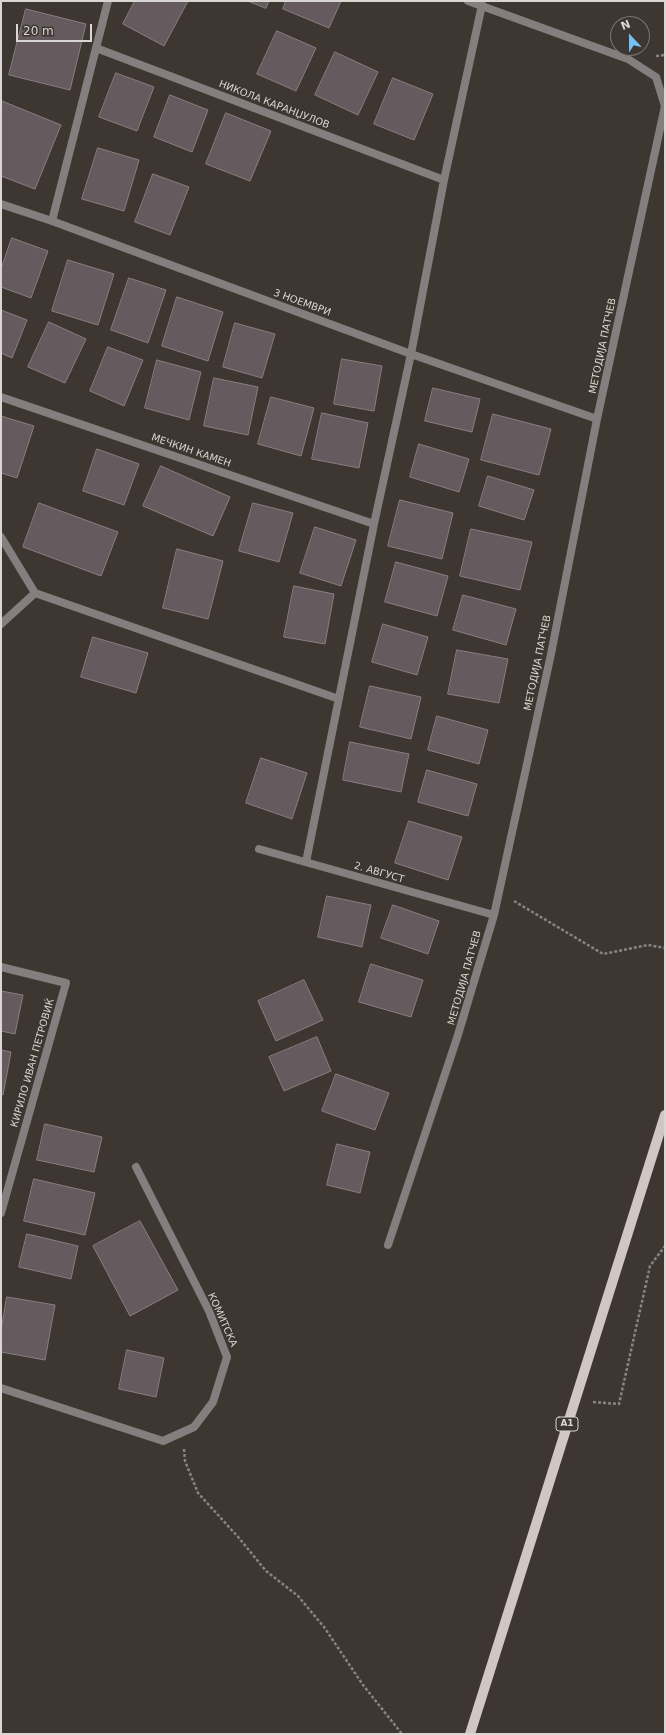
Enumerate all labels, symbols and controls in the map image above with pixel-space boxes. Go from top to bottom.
scale bar [18,16,94,42]
north arrow [610,16,650,56]
text: N [619,18,632,33]
text: 20 m [23,24,54,38]
street label: НИКОЛА КАРАНЏУЛОВ [217,78,331,132]
street label: 3 НОЕМВРИ [272,287,332,319]
street label: МЕТОДИJА ПАТЧЕВ [587,297,619,395]
street label: МЕЧКИН КАМЕН [150,432,232,470]
street label: МЕТОДИJА ПАТЧЕВ [522,614,554,712]
street label: 2. АВГУСТ [352,860,406,886]
street label: МЕТОДИJА ПАТЧЕВ [446,929,484,1027]
street label: КИРИЛО ИВАН ПЕТРОВИЌ [9,997,57,1129]
street label: КОМИТСКА [205,1291,239,1349]
road number: A1 [556,1417,578,1431]

